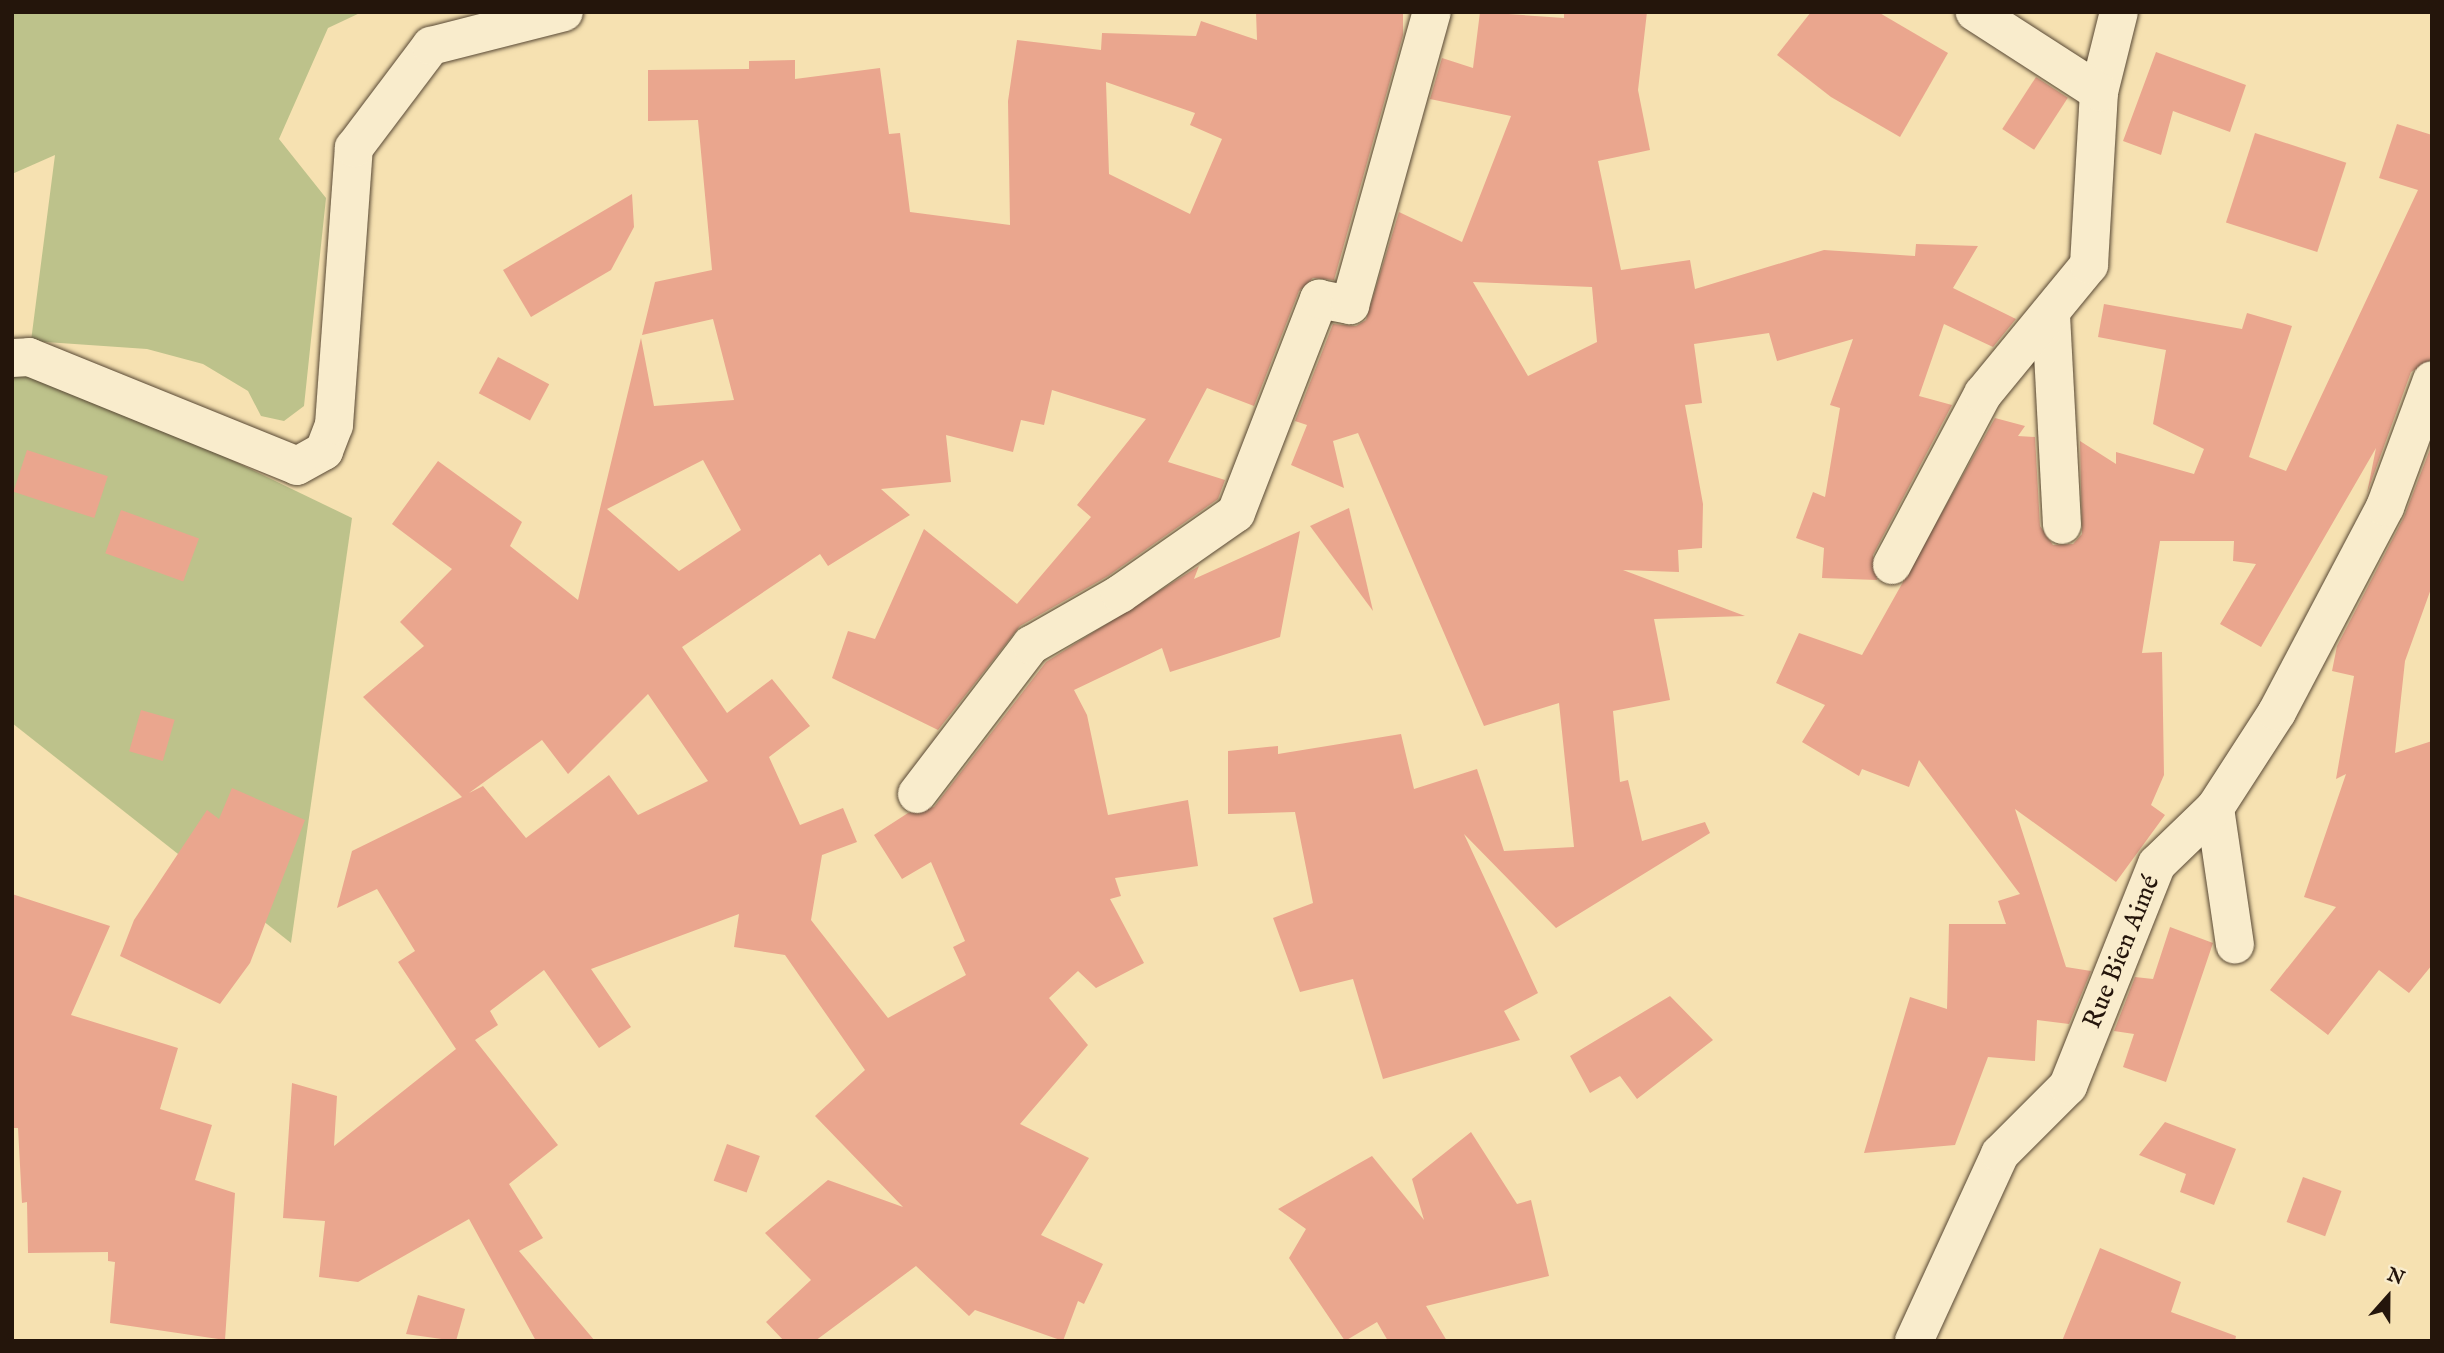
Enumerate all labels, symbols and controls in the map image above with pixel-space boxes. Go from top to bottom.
street label: Rue Bien Aimé [2077,871,2167,1033]
north arrow [2353,1262,2423,1332]
text: N [2384,1263,2407,1292]

